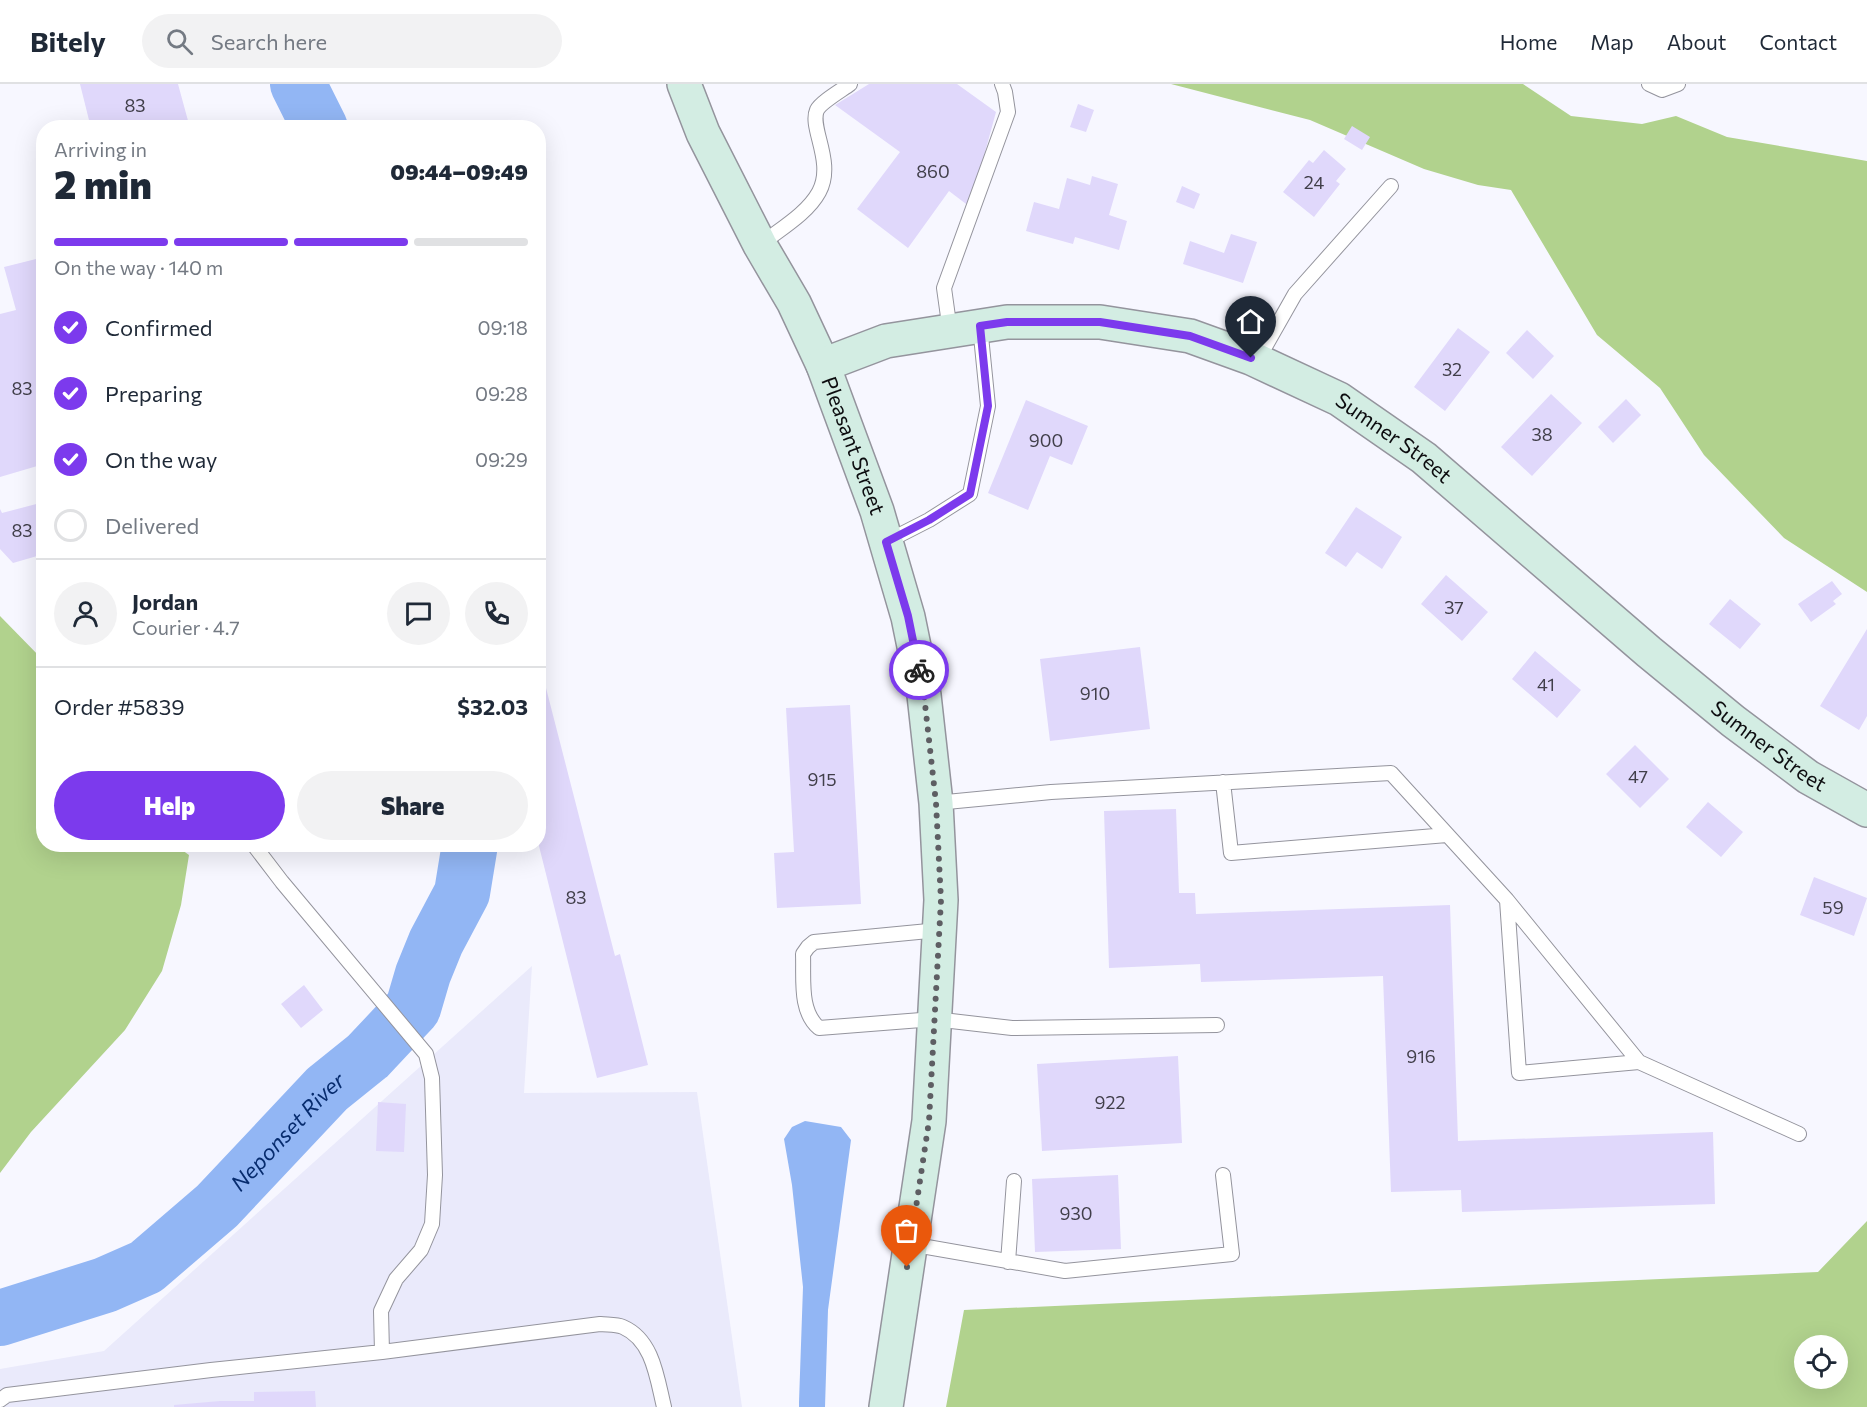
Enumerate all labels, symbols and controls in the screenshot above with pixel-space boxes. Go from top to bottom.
search box [142,14,562,68]
text: Bitely [30,24,106,58]
icon: search [163,25,196,58]
text: Search here [211,28,327,55]
text: Home [1500,29,1557,54]
text: Map [1590,29,1634,54]
text: About [1667,29,1726,54]
text: Contact [1759,29,1837,54]
house number: 83 [124,94,146,116]
text: Arriving in [54,137,147,161]
text: 09:44–09:49 [390,158,528,185]
text: 2 min [54,159,152,207]
house number: 860 [916,160,950,182]
house number: 24 [1304,171,1324,193]
text: On the way · 140 m [54,255,223,279]
pin [1225,296,1276,358]
icon: home [1234,305,1267,338]
icon: check [54,311,87,344]
text: Confirmed [105,314,212,341]
text: 09:18 [477,315,528,339]
house number: 32 [1442,358,1462,380]
street label: Pleasant Street [817,373,891,518]
house number: 83 [11,377,33,399]
icon: check [54,377,87,410]
text: Preparing [105,380,202,407]
text: 09:28 [475,381,528,405]
street label: Sumner Street [1331,387,1458,487]
house number: 38 [1531,423,1553,445]
house number: 900 [1029,429,1063,451]
icon: check [54,443,87,476]
text: On the way [105,446,217,473]
text: 09:29 [475,447,528,471]
text: Delivered [105,512,199,539]
house number: 83 [11,519,33,541]
button: person [54,582,117,645]
button: chat [387,582,450,645]
button: phone [465,582,528,645]
text: Jordan [132,588,198,615]
house number: 37 [1444,596,1464,618]
text: Courier · 4.7 [132,615,240,639]
courier [889,640,949,700]
icon: bike [903,654,936,687]
house number: 41 [1537,673,1555,695]
house number: 910 [1080,682,1110,704]
text: Order #5839 [54,693,185,720]
text: $32.03 [457,693,528,720]
street label: Sumner Street [1707,694,1831,796]
house number: 47 [1628,765,1648,787]
house number: 915 [808,768,836,790]
button: Help [54,771,285,840]
button: Share [297,771,528,840]
house number: 83 [565,886,587,908]
house number: 59 [1822,896,1844,918]
house number: 916 [1406,1045,1436,1067]
water label: Neponset River [224,1066,351,1196]
house number: 922 [1095,1091,1125,1113]
house number: 930 [1060,1202,1092,1224]
pin [881,1205,932,1267]
icon: bag [890,1214,923,1247]
map controls [1794,1335,1848,1389]
button: locate [1794,1335,1848,1389]

